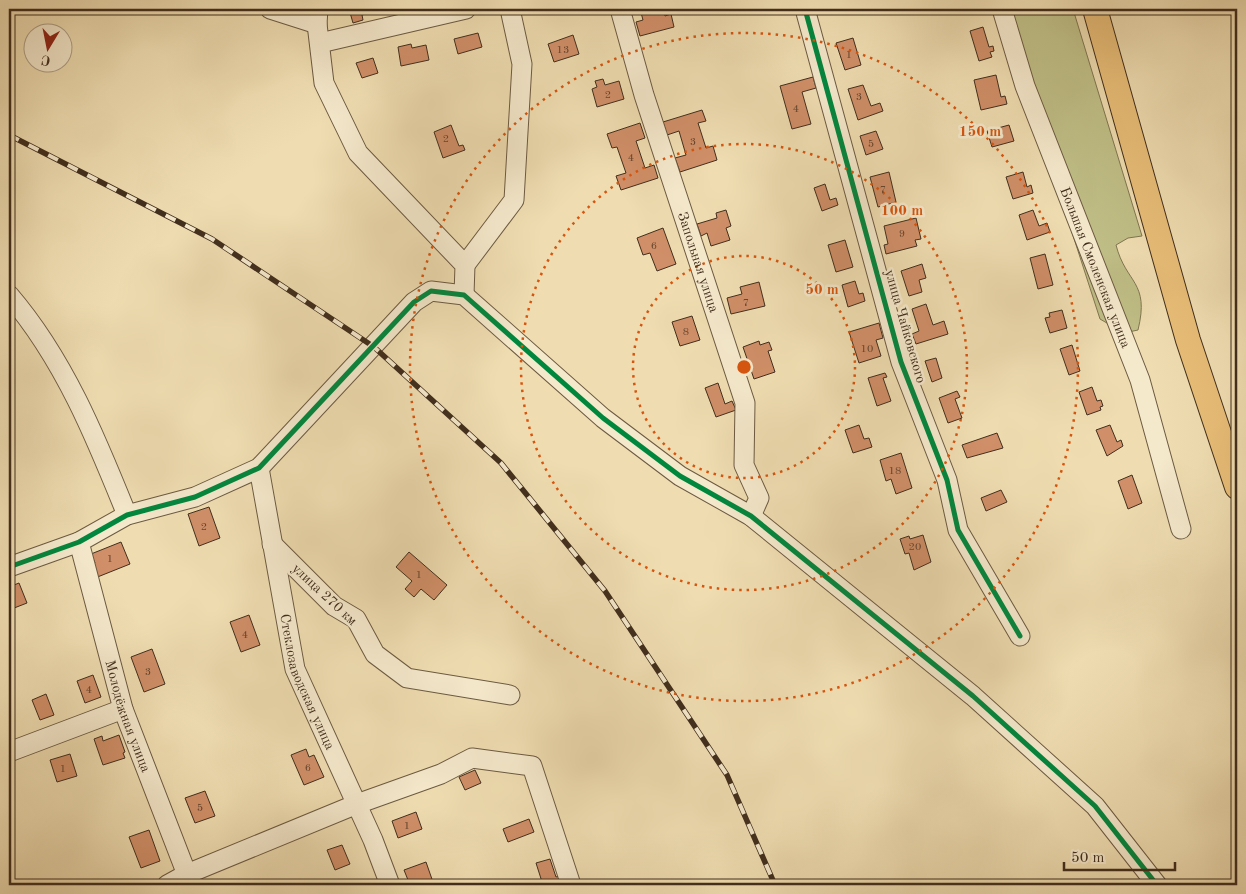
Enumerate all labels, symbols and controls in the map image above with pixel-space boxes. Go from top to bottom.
north arrow [22,22,72,72]
house number: 13 [557,45,569,56]
house number: 1 [846,50,852,61]
text: С [40,52,52,68]
house number: 2 [605,90,611,101]
house number: 3 [856,92,862,103]
house number: 4 [793,104,799,115]
text: 150 m [959,125,1001,140]
house number: 2 [443,134,449,145]
house number: 3 [690,137,696,148]
house number: 5 [868,139,874,150]
house number: 4 [628,153,634,164]
house number: 7 [880,185,886,196]
street label: Большая Смоленская улица [1057,185,1133,350]
text: 100 m [881,204,923,219]
street label: Запольная улица [675,210,721,314]
house number: 9 [899,229,905,240]
house number: 6 [651,241,657,252]
street label: улица Чайковского [882,268,928,385]
text: 50 m [805,283,839,298]
house number: 7 [743,298,749,309]
house number: 8 [683,327,689,338]
house number: 10 [861,344,873,355]
centre of rings [735,358,753,376]
house number: 18 [889,466,901,477]
house number: 2 [201,522,207,533]
house number: 20 [909,542,921,553]
house number: 1 [107,554,113,565]
street label: улица 270 км [289,561,359,628]
house number: 1 [416,570,422,581]
street label: Стеклозаводская улица [277,613,337,752]
house number: 4 [242,630,248,641]
street label: Молодёжная улица [102,659,153,774]
house number: 3 [145,667,151,678]
house number: 4 [86,685,92,696]
house number: 6 [305,763,311,774]
house number: 1 [60,764,66,775]
house number: 5 [197,803,203,814]
house number: 1 [404,821,410,832]
scale bar [1064,839,1175,871]
text: 50 m [1071,851,1105,866]

